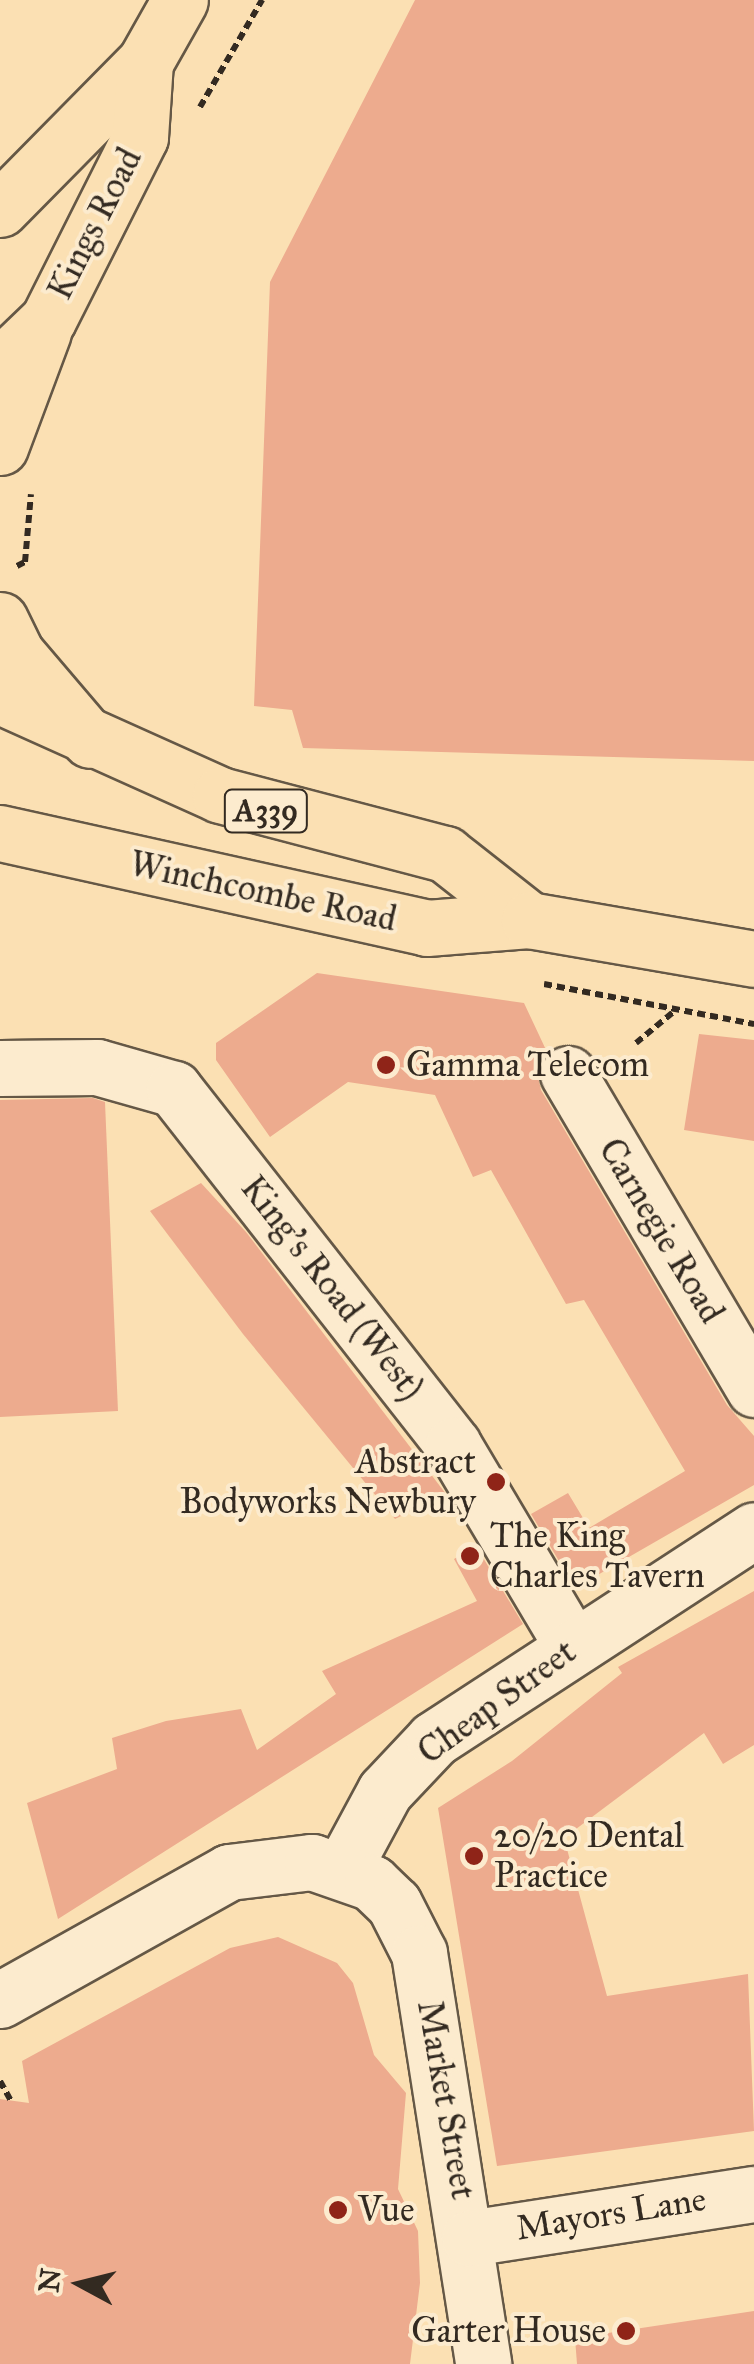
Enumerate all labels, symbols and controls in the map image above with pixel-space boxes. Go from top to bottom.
street label: Kings Road [39,141,151,307]
road number: A339 [224,784,308,838]
street label: Winchcombe Road [126,843,400,941]
place label: Gamma Telecom [406,1044,649,1086]
marker: Gamma Telecom [375,1054,397,1076]
street label: Carnegie Road [589,1131,733,1331]
street label: King's Road (West) [232,1168,432,1408]
place label: Abstract Bodyworks Newbury [180,1441,476,1523]
marker: Abstract Bodyworks Newbury [485,1471,507,1493]
place label: The King Charles Tavern [490,1515,705,1597]
marker: The King Charles Tavern [459,1545,481,1567]
street label: Cheap Street [410,1631,584,1773]
place label: 20/20 Dental Practice [494,1815,684,1897]
marker: 20/20 Dental Practice [463,1845,485,1867]
street label: Market Street [408,1997,484,2203]
street label: Mayors Lane [513,2178,709,2250]
place label: Vue [358,2189,415,2231]
marker: Vue [327,2199,349,2221]
north arrow [30,2234,130,2334]
text: N [31,2266,69,2294]
place label: Garter House [411,2310,606,2352]
marker: Garter House [615,2320,637,2342]

